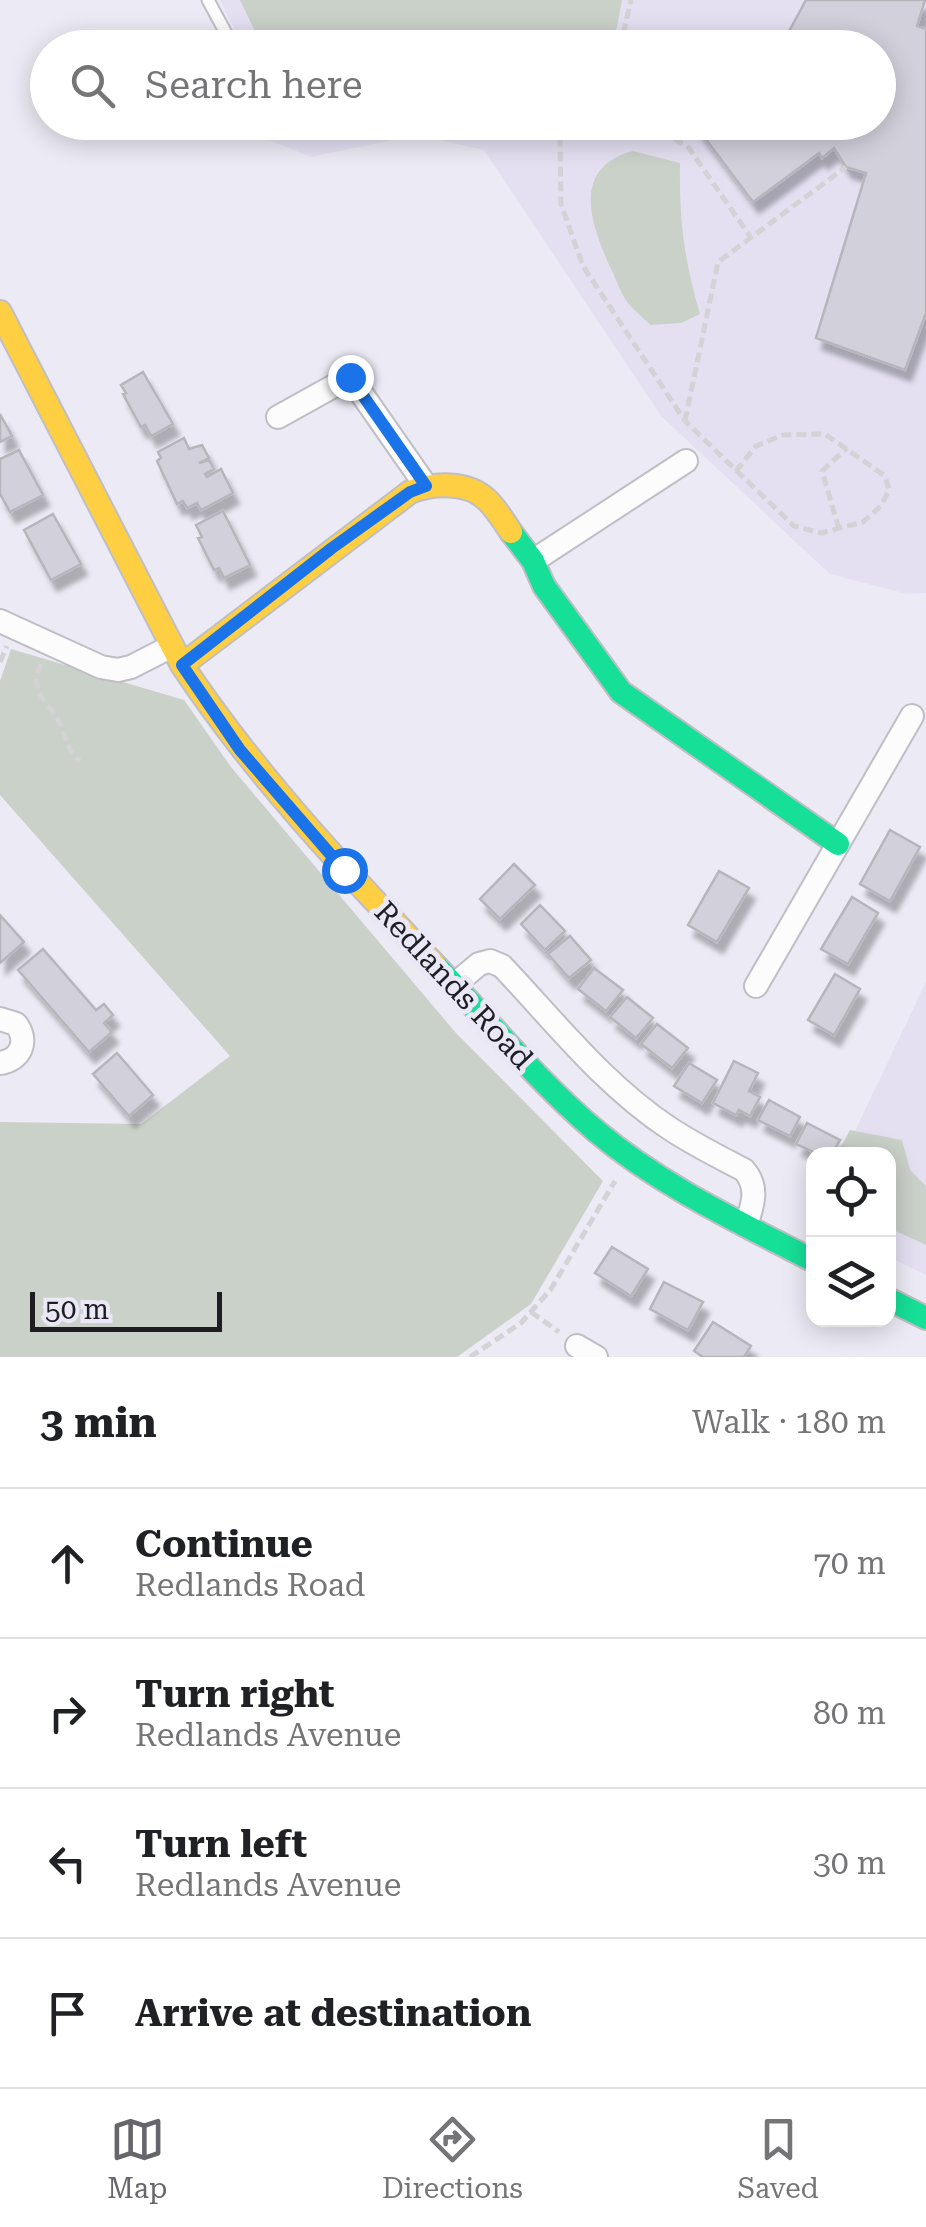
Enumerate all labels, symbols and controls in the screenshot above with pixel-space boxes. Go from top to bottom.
search box [30,30,896,140]
icon: search [65,58,120,113]
text: Search here [145,63,363,107]
route end [328,355,374,401]
route start [322,848,368,894]
street label: Redlands Road [368,894,540,1076]
map controls [806,1147,896,1327]
button: locate [806,1147,896,1237]
button: layers [806,1237,896,1327]
scale bar [30,1287,222,1332]
text: 50 m [45,1293,109,1326]
text: 3 min [40,1398,157,1447]
text: Walk · 180 m [692,1403,886,1441]
text: Continue [135,1522,313,1566]
icon: ahead [40,1536,95,1591]
text: 70 m [813,1544,886,1582]
text: Redlands Road [135,1566,365,1604]
text: Turn right [135,1672,334,1716]
icon: right [40,1686,95,1741]
text: 80 m [813,1694,886,1732]
text: Redlands Avenue [135,1716,401,1754]
text: Turn left [135,1822,307,1866]
icon: left [40,1836,95,1891]
text: 30 m [813,1844,886,1882]
text: Redlands Avenue [135,1866,401,1904]
icon: arrive [40,1986,95,2041]
text: Arrive at destination [135,1991,531,2035]
tab: Map [107,2112,167,2205]
tab: Directions [382,2112,523,2205]
tab: Saved [737,2112,819,2205]

